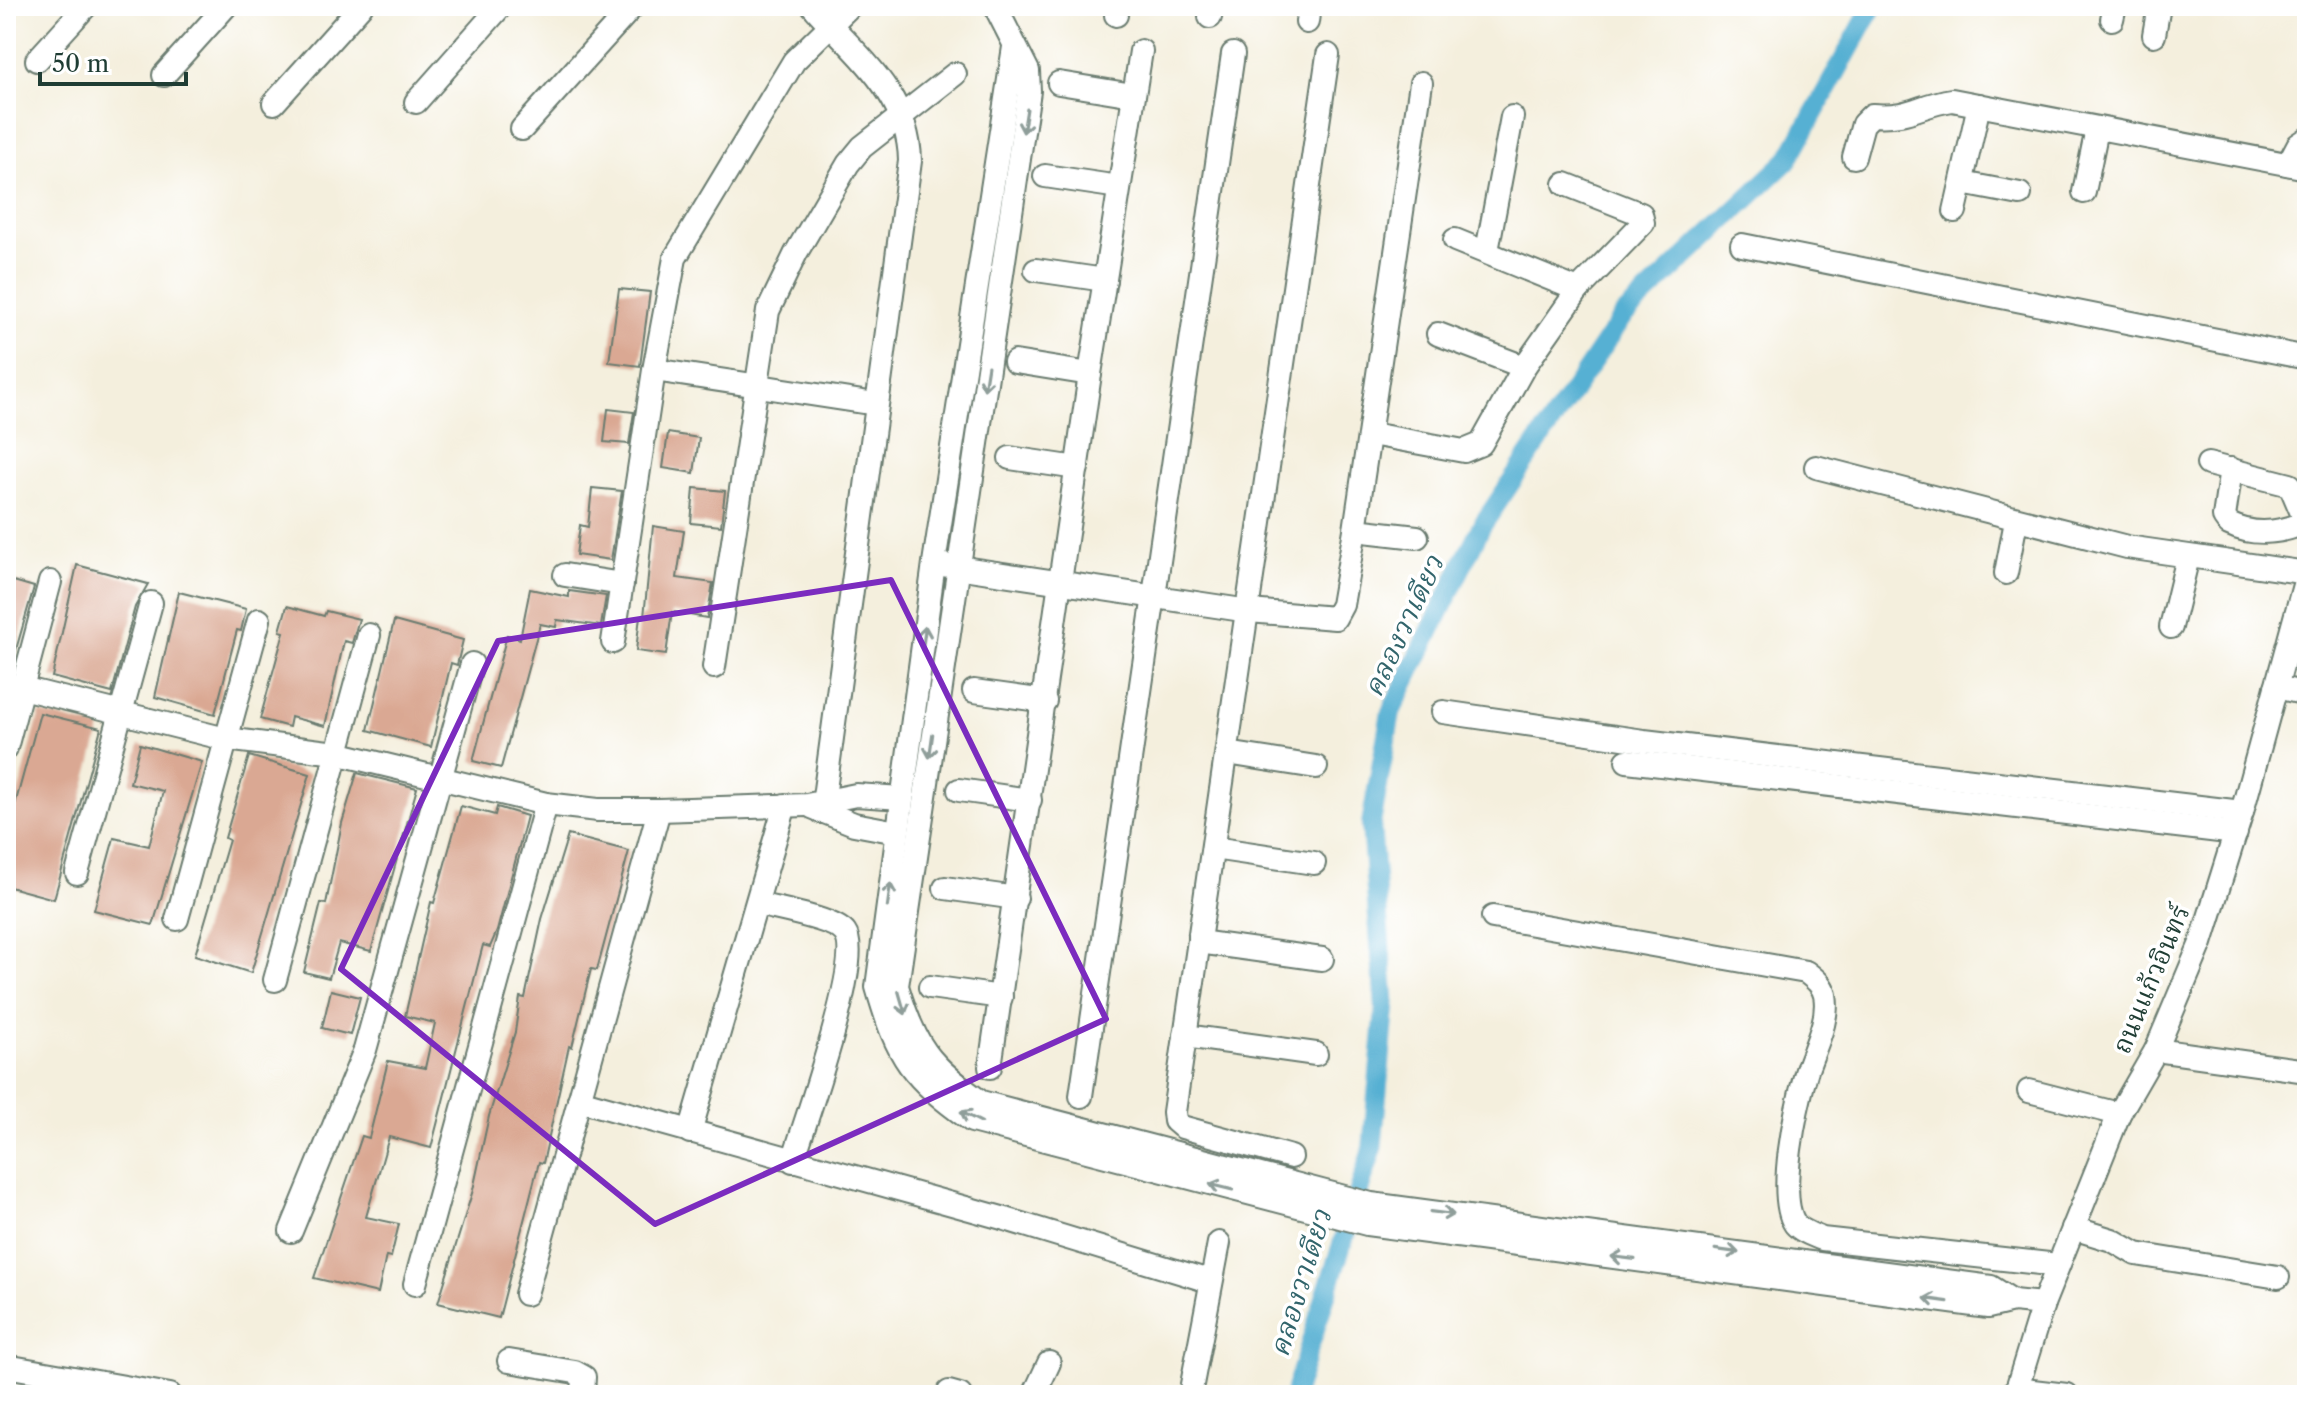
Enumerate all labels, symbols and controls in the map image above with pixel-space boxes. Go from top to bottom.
scale bar [40,36,186,86]
text: 50 m [52,49,109,78]
one-way arrow [1017,108,1032,133]
one-way arrow [978,365,993,390]
water label: คลองวาเดียว [1356,549,1451,702]
one-way arrow [917,626,932,651]
one-way arrow [923,733,938,758]
one-way arrow [882,883,897,909]
street label: ถนนแก้วอินทร์ [2105,899,2197,1058]
one-way arrow [895,990,910,1016]
one-way arrow [959,1109,983,1125]
one-way arrow [1208,1178,1234,1193]
water label: คลองวาเดียว [1262,1204,1339,1361]
one-way arrow [1428,1206,1454,1221]
one-way arrow [1714,1244,1739,1259]
one-way arrow [1610,1250,1637,1265]
one-way arrow [1924,1292,1949,1307]

